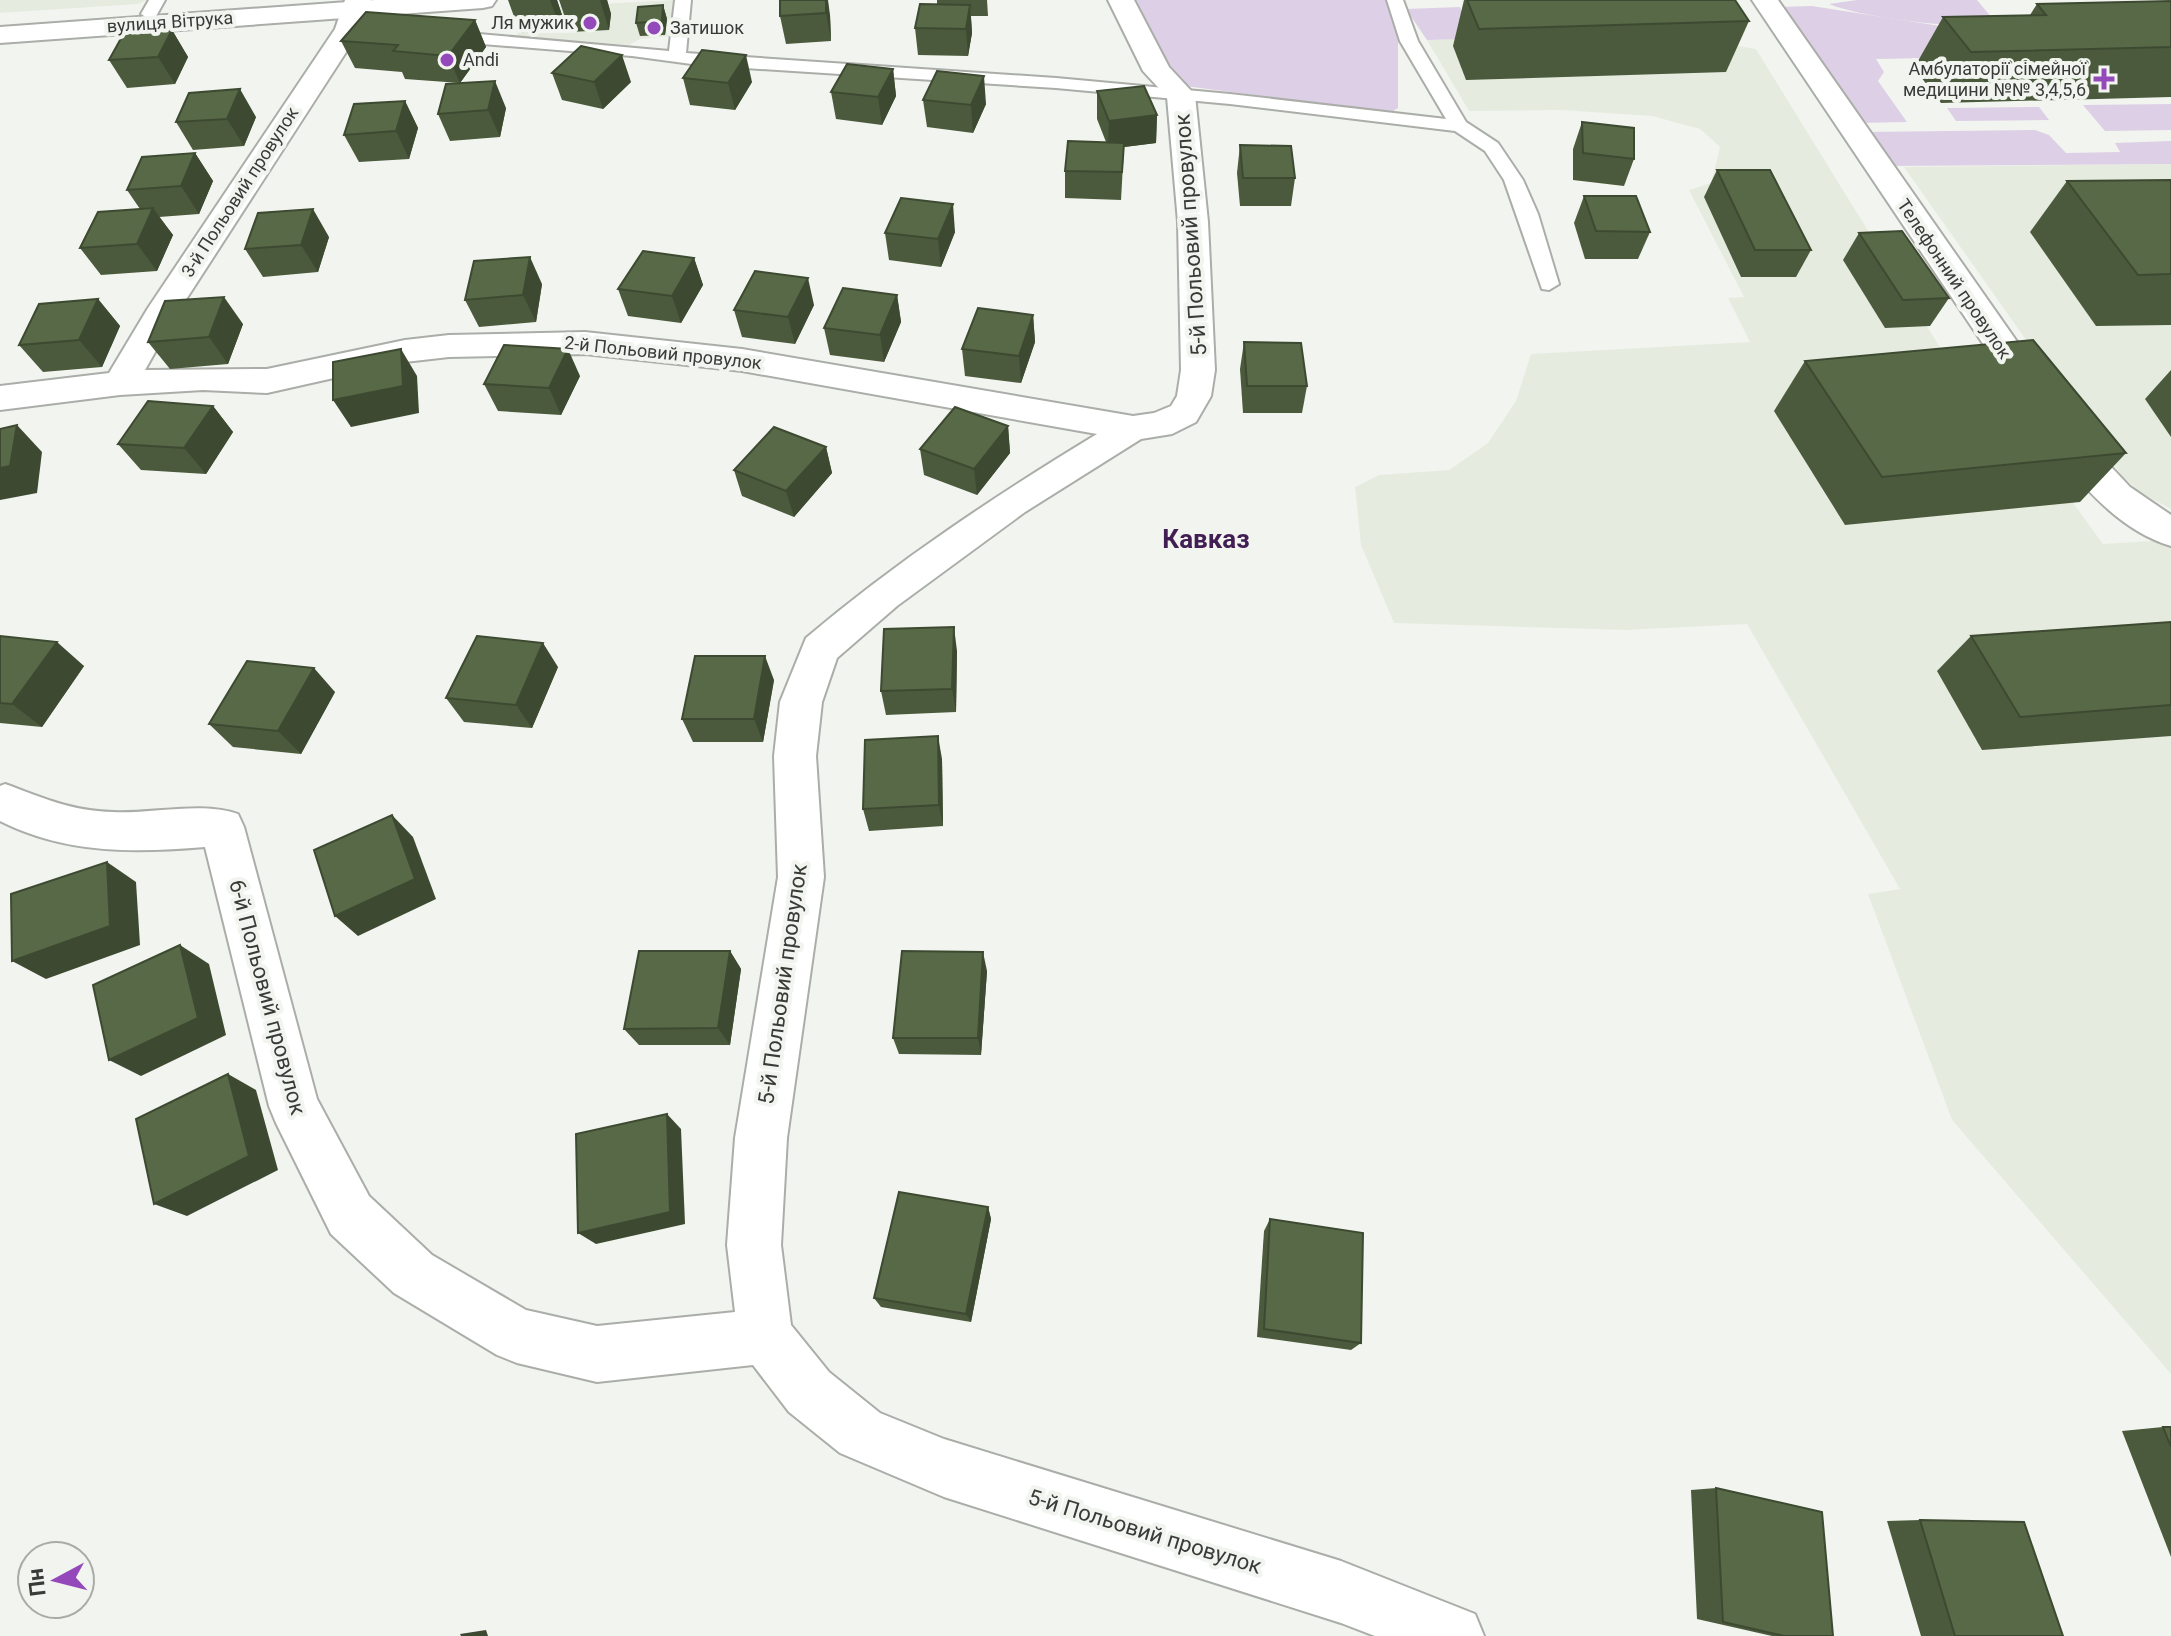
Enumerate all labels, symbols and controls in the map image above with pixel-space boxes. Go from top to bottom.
street label: вулиця Вітрука [106,7,234,36]
place label: Ля мужик [491,12,574,33]
marker: Ля мужик [581,14,599,32]
place label: Затишок [670,17,744,38]
marker: Затишок [645,19,663,37]
place label: Andi [463,49,499,70]
marker: Andi [438,51,456,69]
place label: Амбулаторії сімейної медицини №№ 3,4,5,6 [1903,58,2088,100]
marker: Амбулаторії сімейної медицини №№ 3,4,5,6 [2093,68,2115,90]
street label: 3-й Польовий провулок [177,103,303,281]
street label: 5-й Польовий провулок [1170,113,1211,357]
street label: Телефонний провулок [1893,195,2016,363]
street label: 2-й Польовий провулок [563,332,763,373]
district label: Кавказ [1162,524,1250,554]
street label: 5-й Польовий провулок [753,862,812,1106]
street label: 6-й Польовий провулок [224,877,311,1118]
street label: 5-й Польовий провулок [1025,1484,1265,1579]
north arrow [16,1540,96,1620]
text: Пн [23,1567,51,1598]

